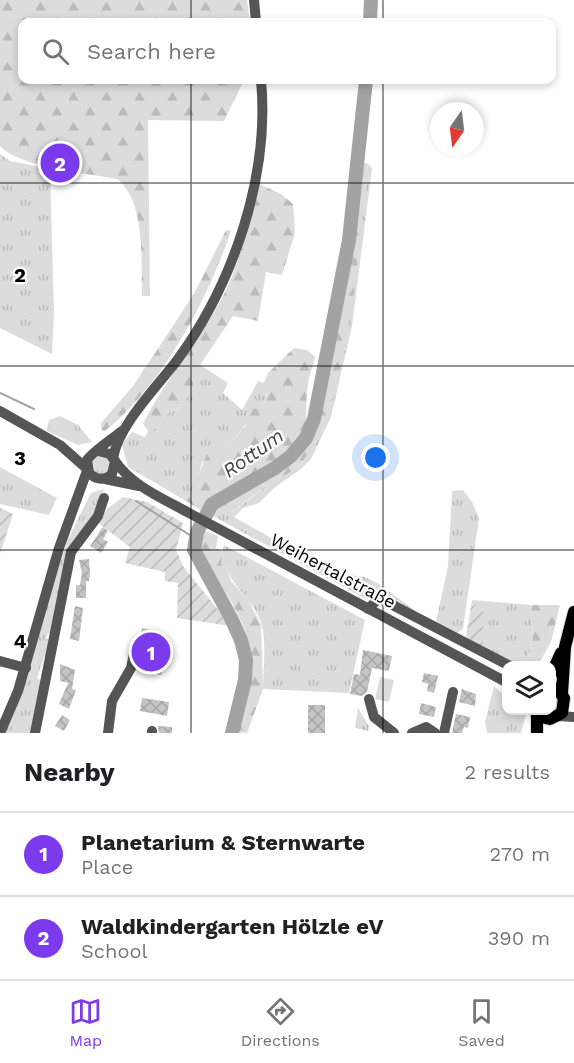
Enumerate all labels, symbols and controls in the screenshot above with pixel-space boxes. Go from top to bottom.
search box [18,18,556,84]
icon: search [39,35,72,68]
text: Search here [87,39,216,64]
north arrow [430,102,484,156]
pin: 2 [40,140,80,186]
text: 2 [14,263,26,287]
water label: Rottum [218,423,288,483]
your location [361,443,390,472]
text: 3 [14,446,26,470]
street label: Weihertalstraße [267,529,400,613]
text: 4 [14,629,27,653]
pin: 1 [132,630,170,674]
map controls [502,661,556,715]
button: layers [502,661,556,715]
text: Nearby [24,757,115,787]
text: 2 results [465,760,550,784]
text: Planetarium & Sternwarte [81,830,365,855]
text: 1 [39,842,48,866]
text: 270 m [490,842,550,866]
text: Place [81,855,133,879]
text: Waldkindergarten Hölzle eV [81,914,384,939]
text: 2 [38,926,49,950]
text: 390 m [488,926,550,950]
text: School [81,939,148,963]
tab: Map [69,995,102,1050]
tab: Directions [241,995,320,1050]
tab: Saved [458,995,505,1050]

